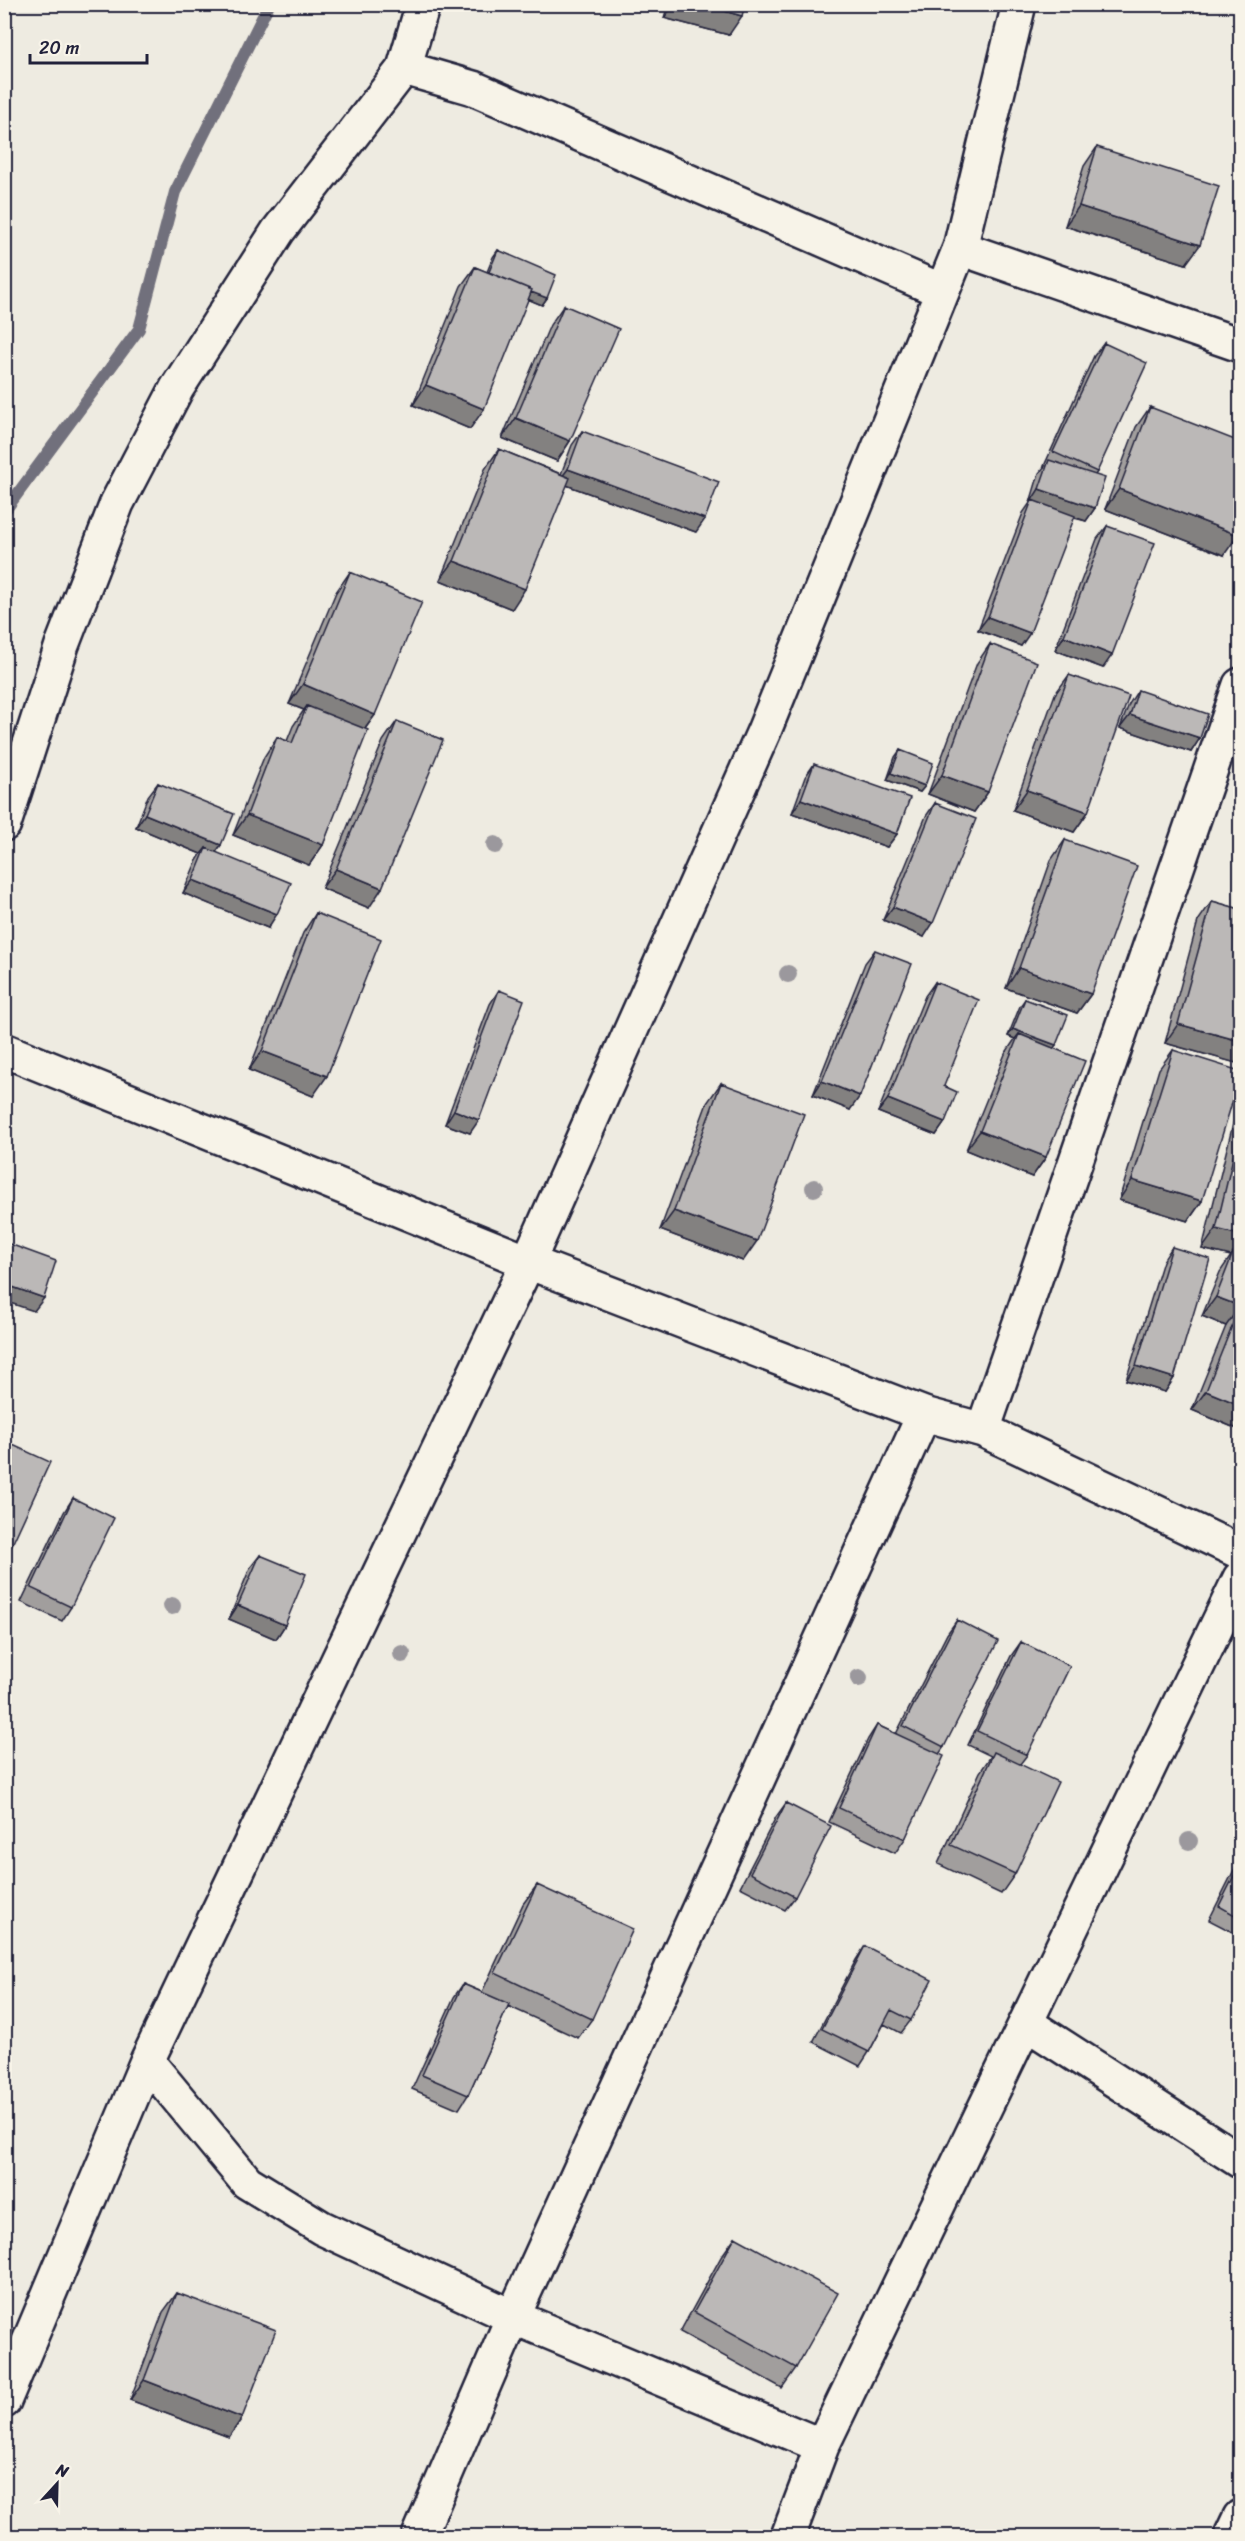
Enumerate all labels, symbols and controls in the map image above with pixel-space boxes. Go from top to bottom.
scale bar [30,27,147,65]
text: 20 m [39,32,79,64]
north arrow [27,2454,87,2514]
text: N [51,2455,74,2486]

